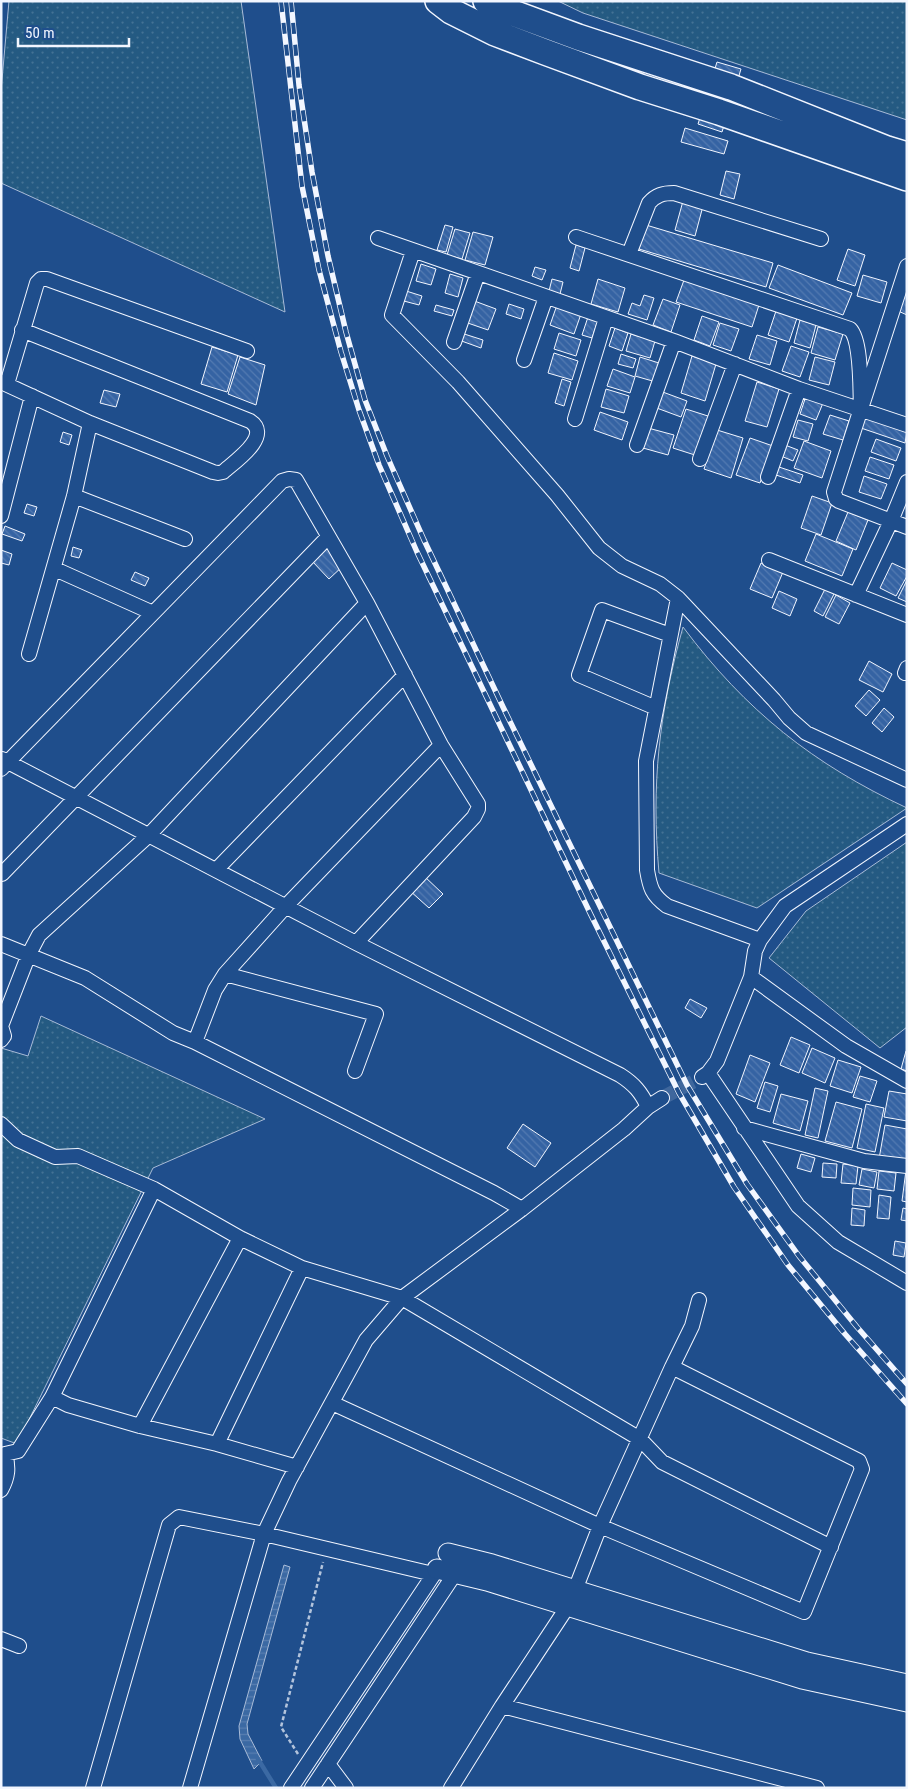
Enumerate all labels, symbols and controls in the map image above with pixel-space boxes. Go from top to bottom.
scale bar [18,15,129,47]
text: 50 m [25,24,55,42]

